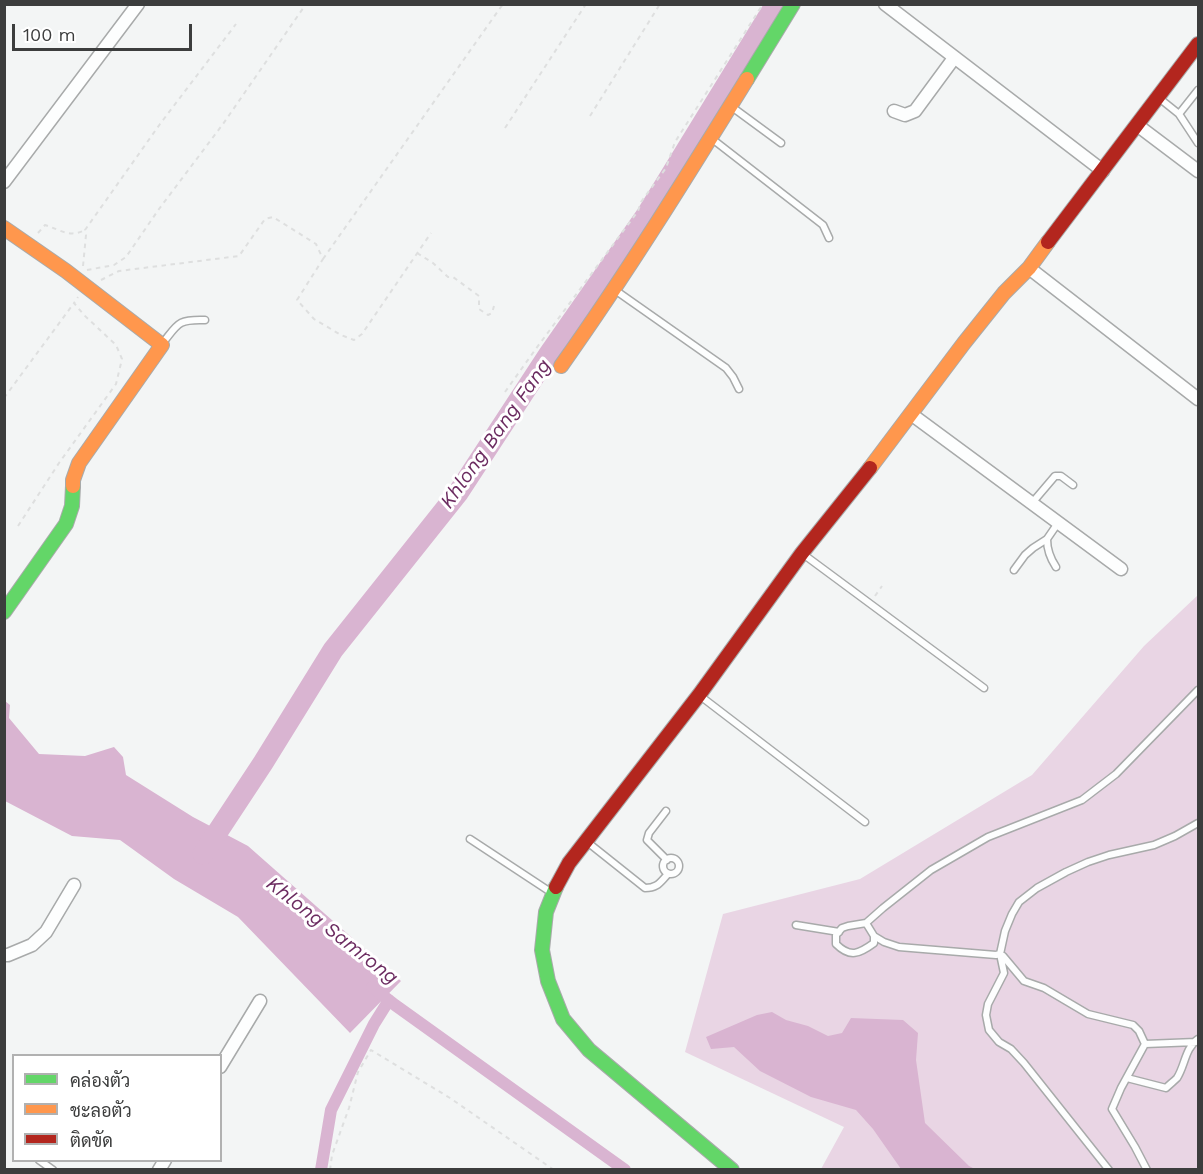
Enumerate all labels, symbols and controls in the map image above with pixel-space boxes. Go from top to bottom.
scale bar [15,12,195,50]
text: 100 m [23,24,76,45]
water label: Khlong Bang Fang [435,355,557,513]
water label: Khlong Samrong [261,872,403,990]
legend [12,1054,222,1162]
text: คล่องตัว [70,1070,130,1091]
text: ชะลอตัว [70,1100,132,1121]
text: ติดขัด [70,1130,113,1151]

